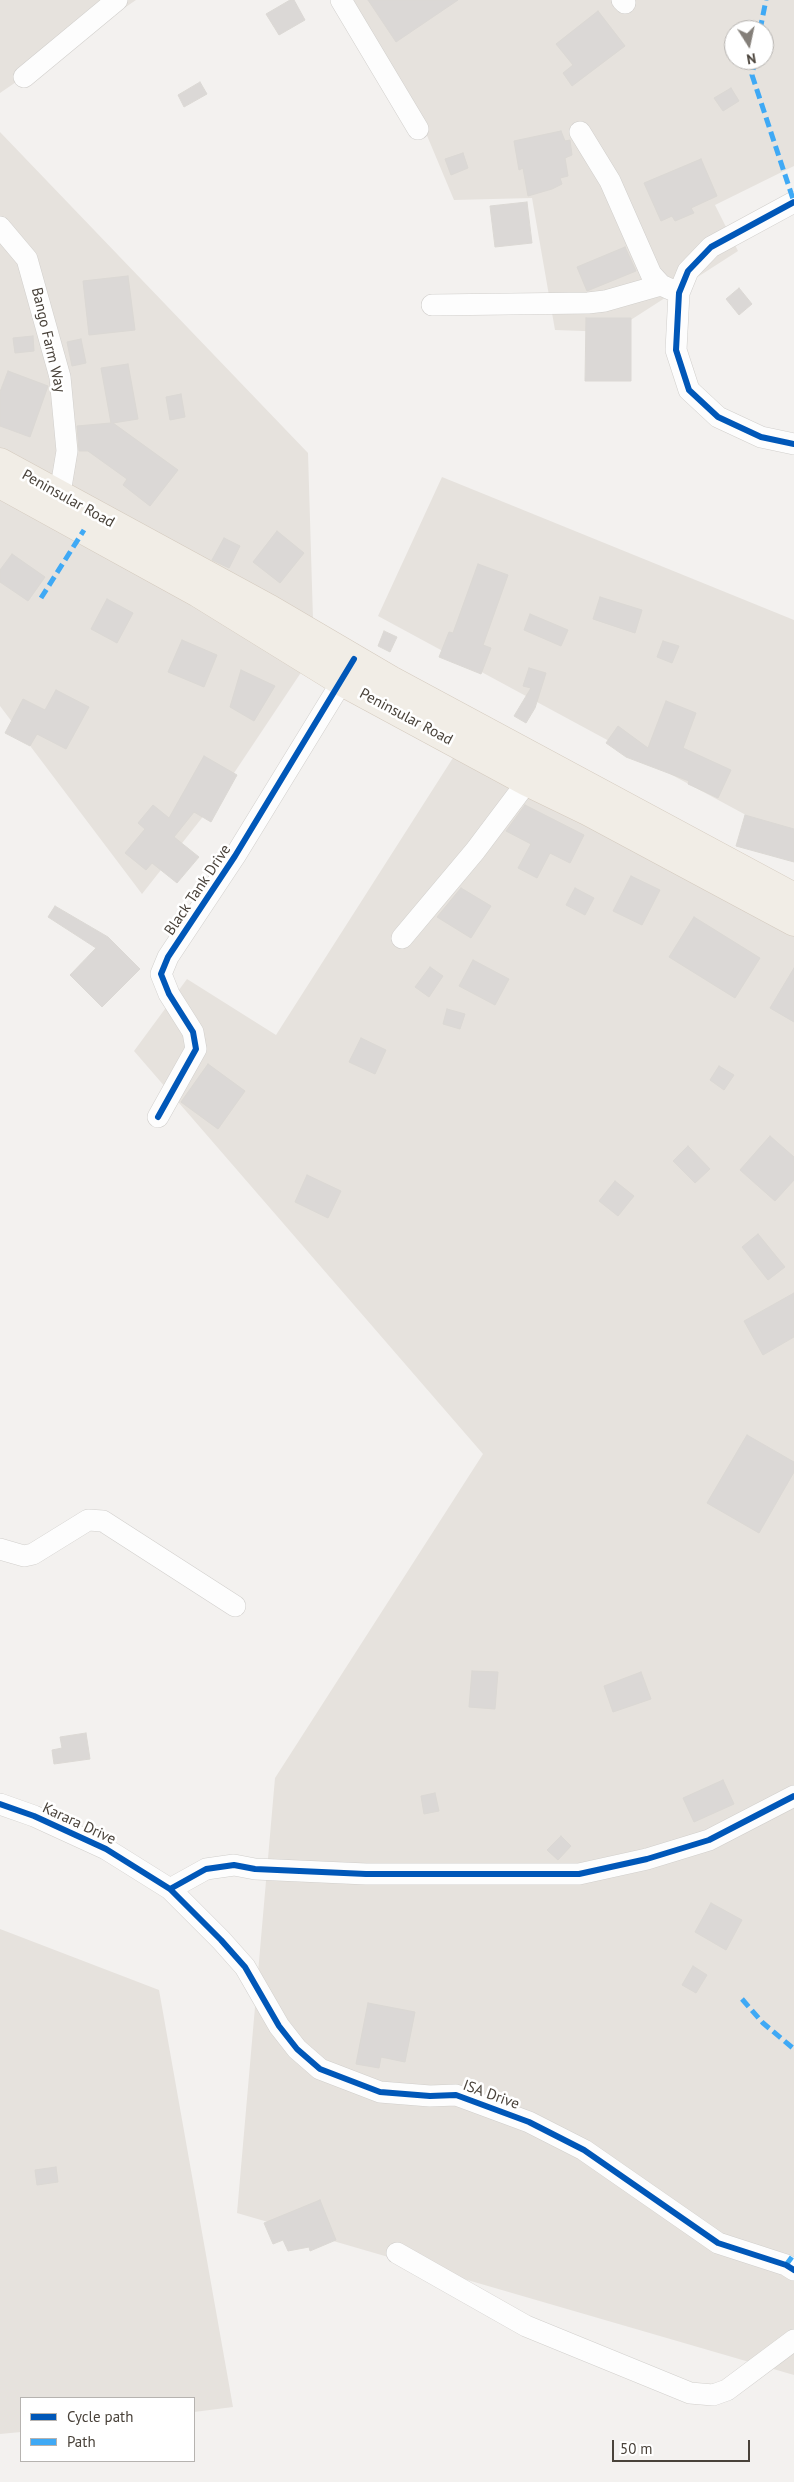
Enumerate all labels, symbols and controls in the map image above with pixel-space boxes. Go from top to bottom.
north arrow [724,20,774,70]
text: N [745,49,758,68]
street label: Bango Farm Way [27,286,69,394]
street label: Peninsular Road [19,466,117,532]
street label: Peninsular Road [356,685,456,749]
street label: Black Tank Drive [161,841,235,939]
street label: Karara Drive [39,1799,119,1849]
street label: ISA Drive [460,2077,522,2113]
legend [20,2397,195,2462]
text: Cycle path [67,2407,133,2426]
scale bar [614,2430,752,2462]
text: Path [67,2432,96,2451]
text: 50 m [620,2439,653,2458]

